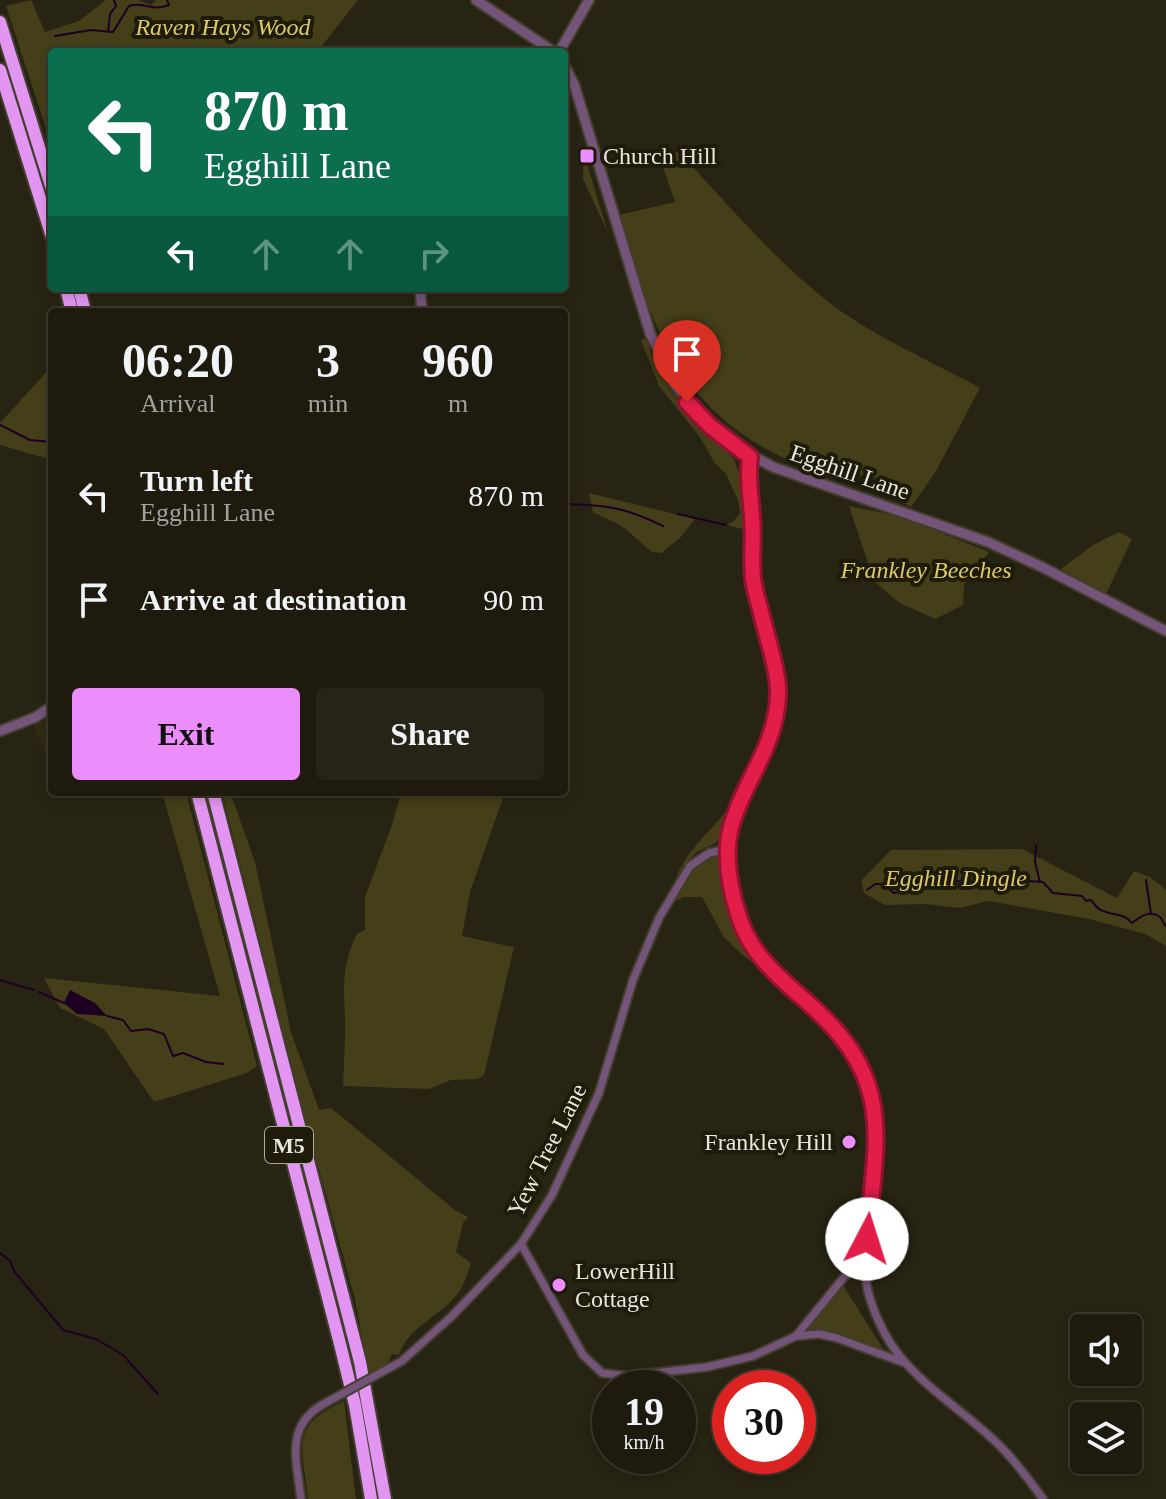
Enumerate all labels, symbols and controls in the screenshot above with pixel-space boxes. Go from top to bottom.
park label: Raven Hays Wood [134,14,312,40]
icon: left [72,80,176,184]
text: 870 m [204,80,349,142]
place label: Church Hill [603,143,717,169]
text: Egghill Lane [204,146,391,186]
marker: Church Hill [578,147,596,165]
icon: left [160,232,204,276]
icon: ahead [244,232,288,276]
icon: ahead [328,232,372,276]
icon: right [412,232,456,276]
pin [653,320,721,402]
icon: arrive [665,332,709,376]
text: 06:20 [122,334,234,387]
text: 3 [316,334,340,387]
text: 960 [422,334,494,387]
text: Arrival [140,389,215,418]
text: min [308,389,348,418]
text: m [448,389,468,418]
street label: Egghill Lane [787,439,913,505]
text: Turn left [140,464,253,497]
icon: left [72,474,116,518]
text: 870 m [468,479,544,512]
text: Egghill Lane [140,498,275,527]
park label: Frankley Beeches [839,557,1012,583]
icon: arrive [72,578,116,622]
text: Arrive at destination [140,583,407,616]
text: 90 m [483,583,544,616]
button: Exit [72,688,300,780]
button: Share [316,688,544,780]
park label: Egghill Dingle [884,865,1027,891]
street label: Yew Tree Lane [502,1079,592,1221]
road number: M5 [265,1127,313,1163]
place label: Frankley Hill [704,1129,833,1155]
marker: Frankley Hill [840,1133,858,1151]
position arrow [825,1197,909,1281]
place label: LowerHill Cottage [575,1258,675,1312]
marker: LowerHill Cottage [550,1276,568,1294]
map controls [1070,1314,1142,1474]
button: sound [1070,1314,1142,1386]
speed limit sign: 30 [712,1370,816,1474]
text: 19 [624,1389,664,1434]
button: layers [1070,1402,1142,1474]
text: km/h [623,1431,665,1453]

